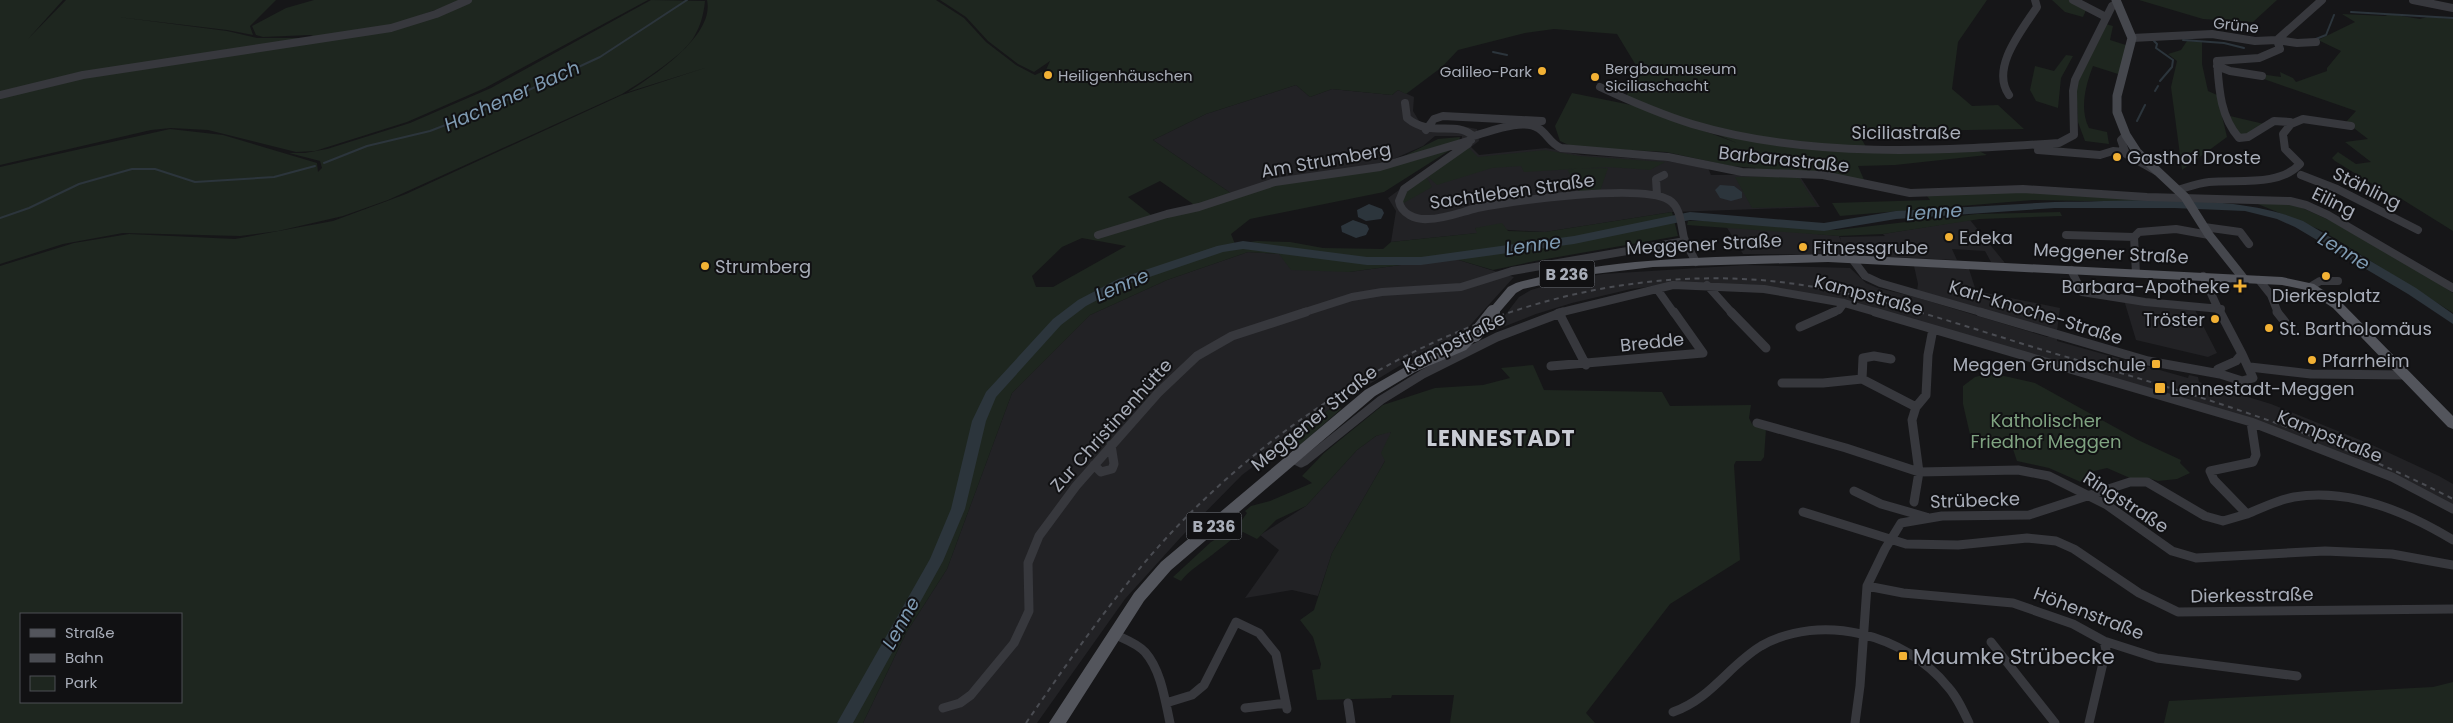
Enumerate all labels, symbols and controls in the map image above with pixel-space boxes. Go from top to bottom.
street label: Grüne [2212,12,2260,38]
water label: Hachener Bach [440,54,584,138]
place label: Bergbaumuseum Siciliaschacht [1605,58,1736,96]
place label: Galileo-Park [1440,61,1532,82]
place label: Heiligenhäuschen [1058,65,1193,86]
marker: Galileo-Park [1536,65,1548,77]
marker: Heiligenhäuschen [1042,69,1054,81]
marker: Bergbaumuseum Siciliaschacht [1589,71,1601,83]
street label: Siciliastraße [1851,120,1961,145]
street label: Am Strumberg [1259,136,1393,184]
street label: Barbarastraße [1717,140,1851,178]
place label: Gasthof Droste [2127,145,2261,170]
marker: Gasthof Droste [2111,151,2123,163]
street label: Stähling [2329,161,2405,215]
street label: Sachtleben Straße [1428,167,1596,215]
street label: Eiling [2308,181,2360,223]
water label: Lenne [1905,197,1963,227]
place label: Edeka [1959,225,2013,250]
water label: Lenne [2313,225,2375,277]
street label: Meggener Straße [1626,227,1782,261]
water label: Lenne [1503,228,1563,262]
marker: Edeka [1943,231,1955,243]
place label: Fitnessgrube [1813,235,1928,260]
street label: Meggener Straße [2033,236,2189,270]
marker: Fitnessgrube [1797,241,1809,253]
place label: Strumberg [715,254,811,279]
marker: Strumberg [699,260,711,272]
road number: B 236 [1540,260,1594,288]
water label: Lenne [1091,262,1153,308]
street label: Kampstraße [1812,268,1926,322]
marker: Dierkesplatz [2320,270,2332,282]
street label: Karl-Knoche-Straße [1946,274,2126,350]
place label: Barbara-Apotheke [2061,274,2230,299]
marker: Barbara-Apotheke [2234,280,2246,292]
place label: Dierkesplatz [2272,283,2380,308]
street label: Kampstraße [1398,305,1510,379]
place label: Tröster [2143,307,2205,332]
marker: Tröster [2209,313,2221,325]
place label: St. Bartholomäus [2279,316,2432,341]
marker: St. Bartholomäus [2263,322,2275,334]
street label: Bredde [1619,326,1685,358]
place label: Pfarrheim [2322,348,2410,373]
place label: Meggen Grundschule [1953,352,2146,377]
street label: Zur Christinenhütte [1044,353,1178,497]
marker: Pfarrheim [2306,354,2318,366]
marker: Meggen Grundschule [2150,358,2162,370]
street label: Meggener Straße [1246,359,1382,477]
place label: Lennestadt-Meggen [2171,376,2355,401]
marker: Lennestadt-Meggen [2153,381,2167,395]
street label: Kampstraße [2273,403,2387,469]
park label: Katholischer Friedhof Meggen [1971,408,2121,454]
district label: LENNESTADT [1426,423,1576,454]
street label: Ringstraße [2078,465,2174,539]
street label: Strübecke [1930,486,2020,514]
road number: B 236 [1186,512,1242,540]
street label: Höhenstraße [2030,580,2148,646]
street label: Dierkesstraße [2190,581,2314,609]
water label: Lenne [876,592,927,654]
legend [20,613,182,703]
text: Straße [65,622,115,643]
place label: Maumke Strübecke [1913,642,2115,671]
text: Bahn [65,647,104,668]
marker: Maumke Strübecke [1897,650,1909,662]
text: Park [65,672,97,693]

